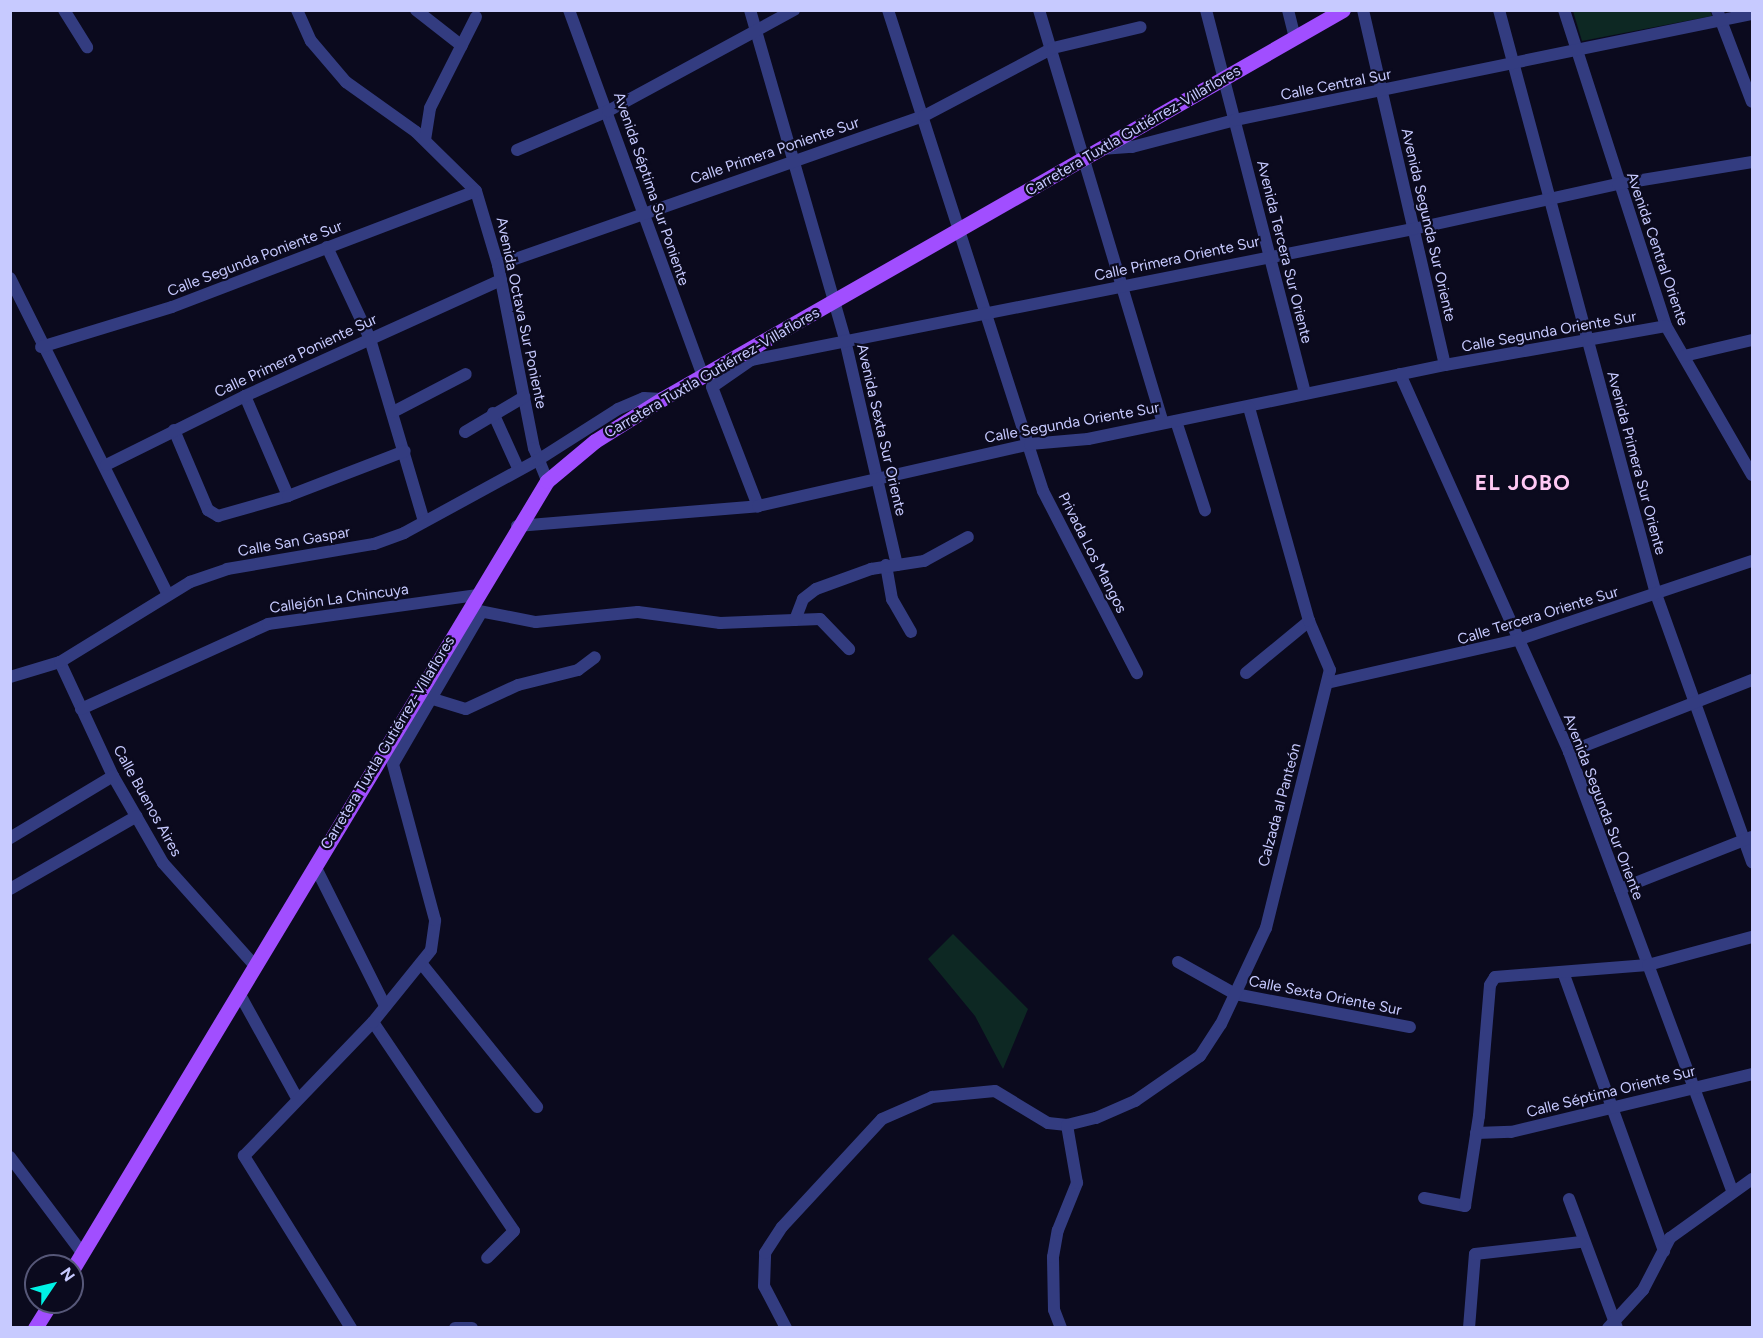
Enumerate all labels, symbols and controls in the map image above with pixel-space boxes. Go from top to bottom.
street label: Carretera Tuxtla Gutiérrez-Villaflores [1022,62,1244,200]
street label: Calle Central Sur [1279,65,1393,105]
street label: Avenida Séptima Sur Poniente [609,90,693,288]
street label: Calle Primera Poniente Sur [688,114,862,188]
street label: Avenida Segunda Sur Oriente [1397,127,1459,323]
street label: Avenida Tercera Sur Oriente [1253,159,1315,345]
street label: Avenida Central Oriente [1622,170,1692,328]
street label: Avenida Octava Sur Poniente [492,216,550,410]
street label: Calle Segunda Poniente Sur [165,217,345,301]
street label: Calle Primera Oriente Sur [1093,233,1261,285]
street label: Carretera Tuxtla Gutiérrez-Villaflores [601,304,823,442]
street label: Calle Segunda Oriente Sur [1460,308,1638,356]
street label: Calle Primera Poniente Sur [212,310,380,402]
street label: Avenida Sexta Sur Oriente [852,342,910,518]
street label: Avenida Primera Sur Oriente [1603,369,1669,557]
street label: Calle Segunda Oriente Sur [983,399,1161,447]
district label: EL JOBO [1475,470,1571,496]
street label: Privada Los Mangos [1054,490,1130,616]
street label: Calle San Gaspar [237,523,351,561]
street label: Callejón La Chincuya [268,580,410,618]
street label: Calle Tercera Oriente Sur [1455,583,1621,649]
street label: Carretera Tuxtla Gutiérrez-Villaflores [317,633,459,853]
street label: Avenida Segunda Sur Oriente [1559,711,1647,903]
street label: Calzada al Panteón [1255,741,1305,869]
street label: Calle Buenos Aires [109,742,185,860]
street label: Calle Sexta Oriente Sur [1247,972,1403,1020]
street label: Calle Séptima Oriente Sur [1525,1062,1697,1122]
north arrow [24,1254,84,1314]
text: N [56,1264,79,1285]

